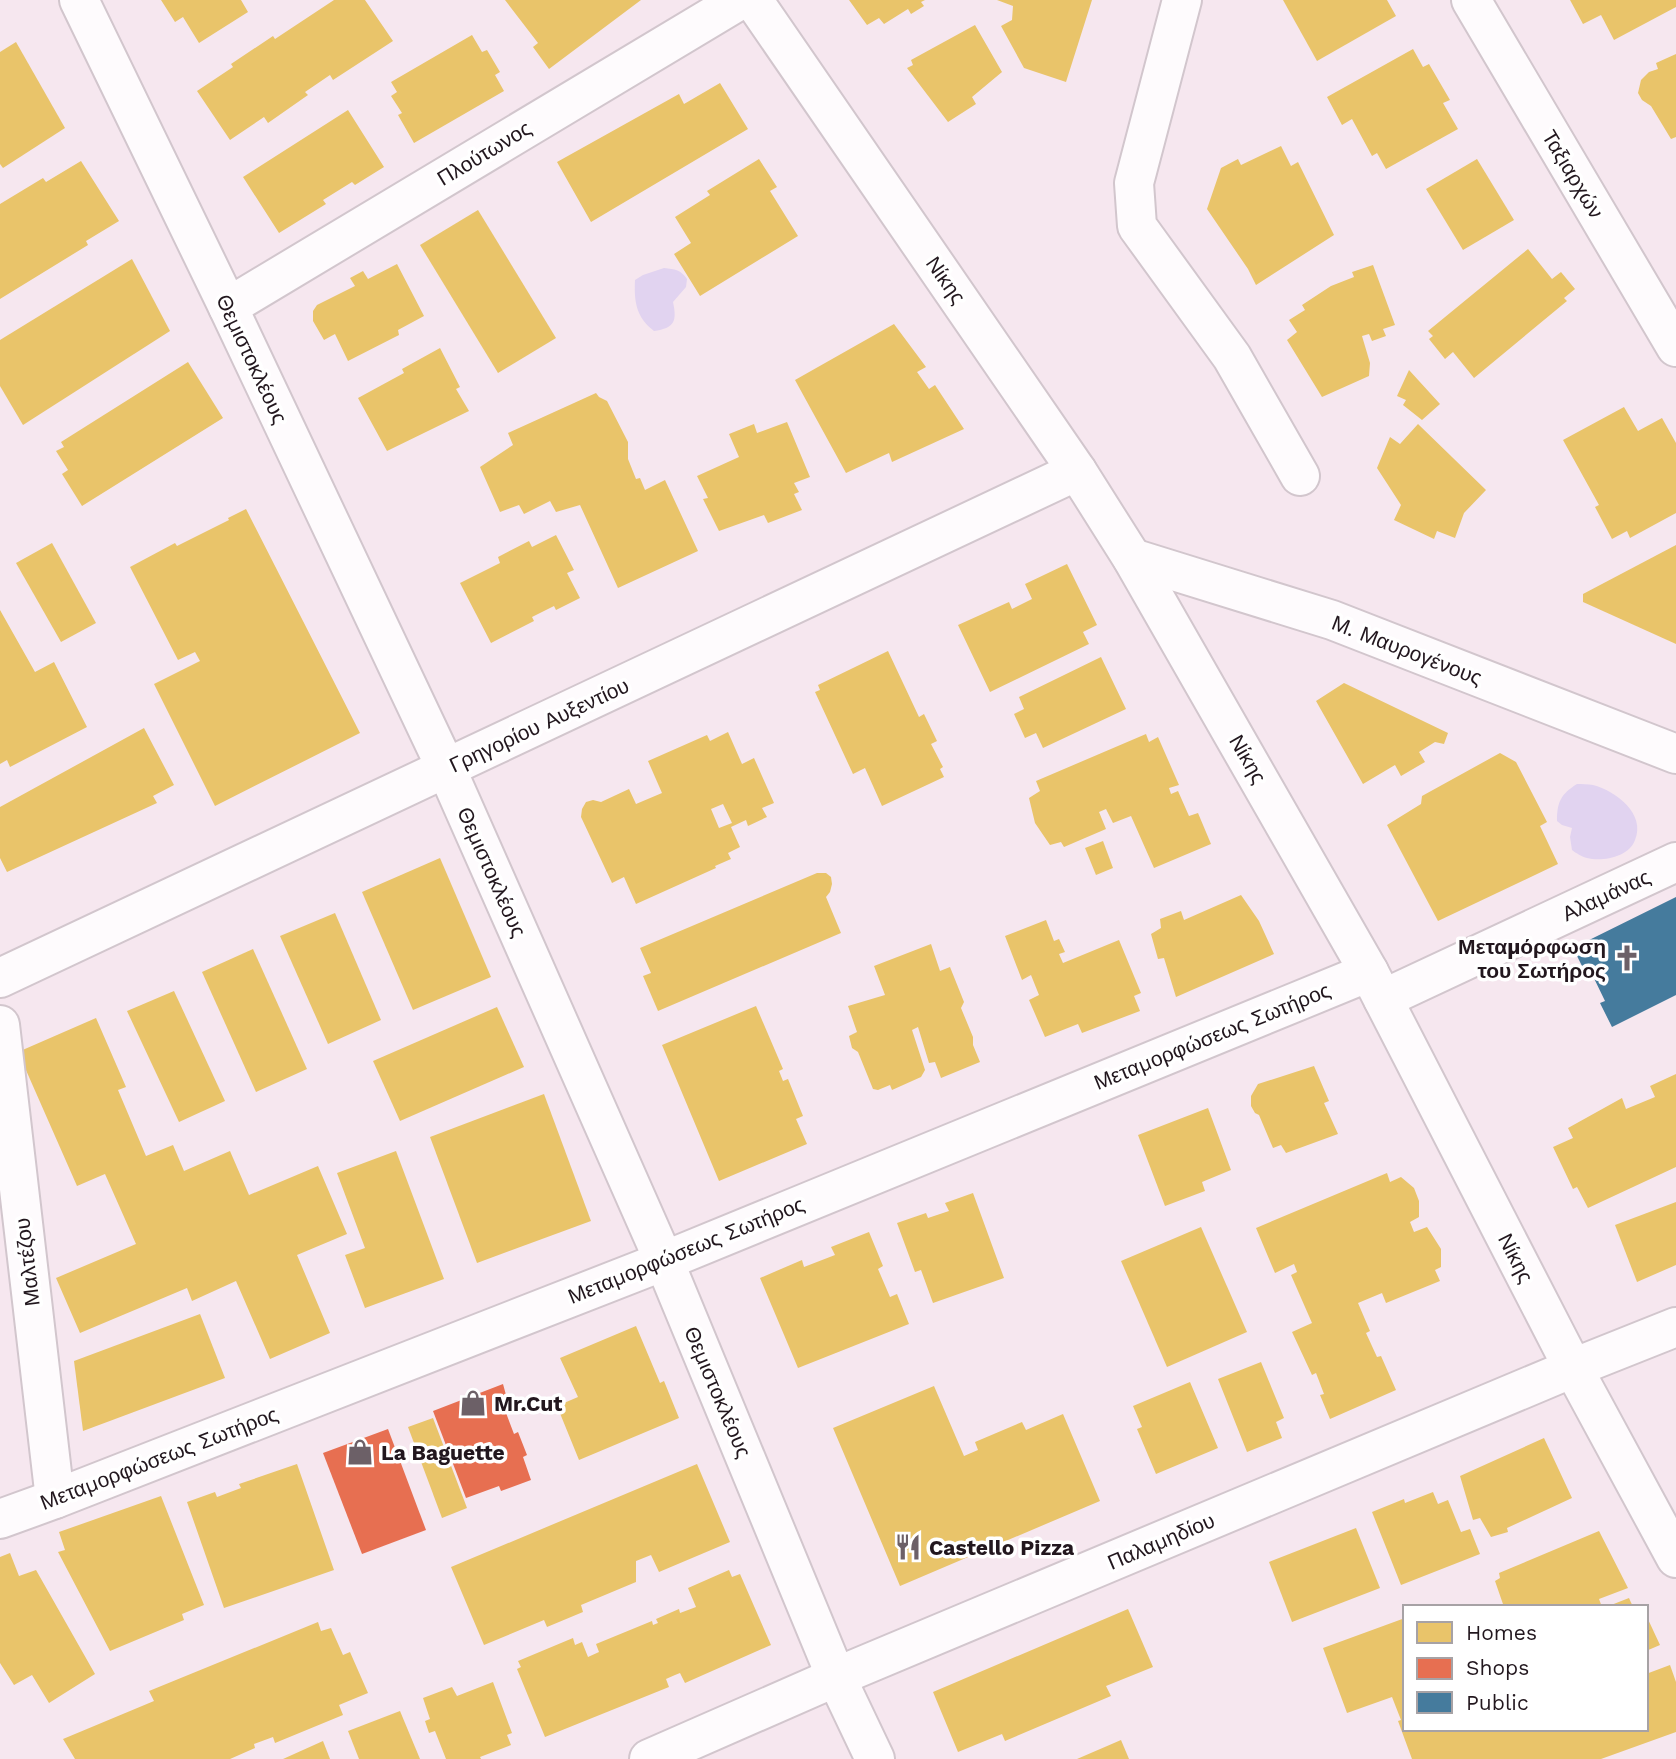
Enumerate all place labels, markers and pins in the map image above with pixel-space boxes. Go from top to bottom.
place label: Μεταμόρφωση του Σωτήρος [1458,934,1606,983]
church icon: Μεταμόρφωση του Σωτήρος [1612,943,1642,973]
shop icon: Mr.Cut [458,1388,488,1418]
place label: Mr.Cut [494,1391,563,1416]
shop icon: La Baguette [345,1437,375,1467]
place label: La Baguette [381,1440,505,1465]
restaurant icon: Castello Pizza [893,1532,923,1562]
place label: Castello Pizza [929,1535,1075,1560]

